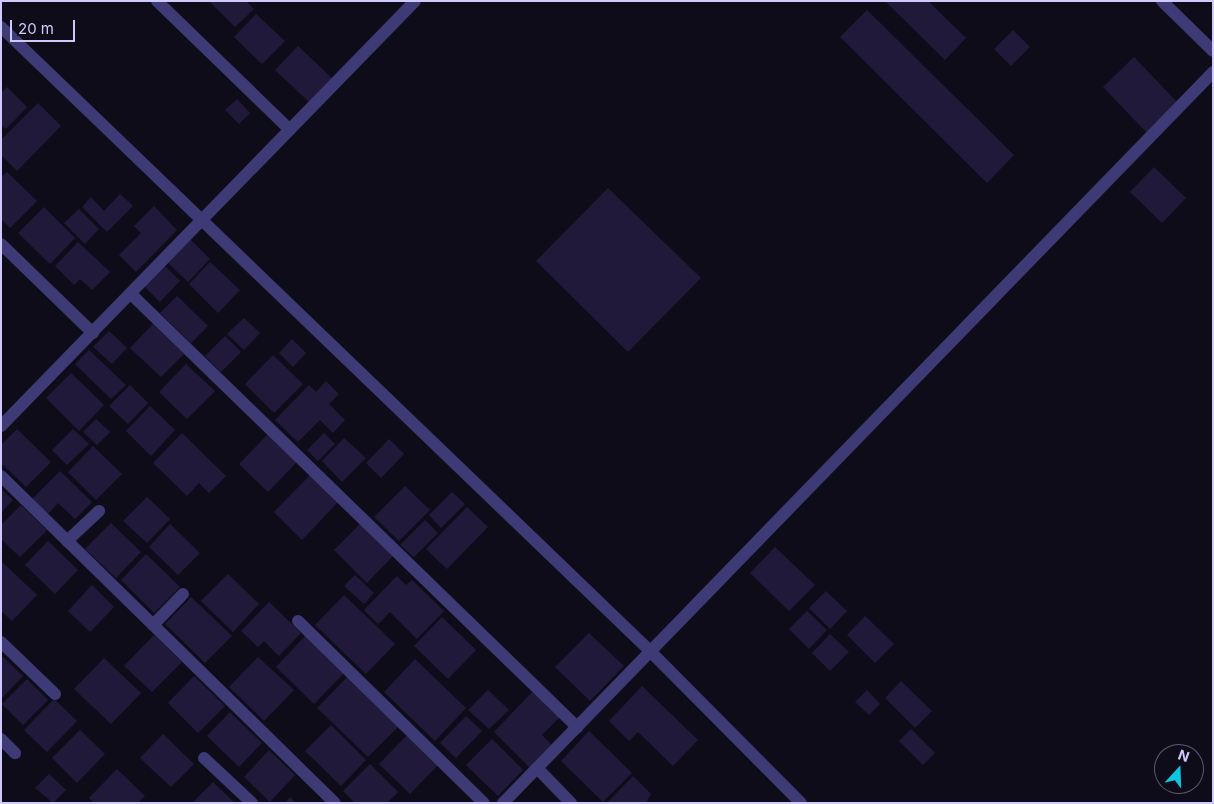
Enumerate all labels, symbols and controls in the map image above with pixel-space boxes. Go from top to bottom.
scale bar [12,10,78,42]
text: 20 m [18,19,54,38]
north arrow [1154,744,1204,794]
text: N [1176,746,1192,765]

